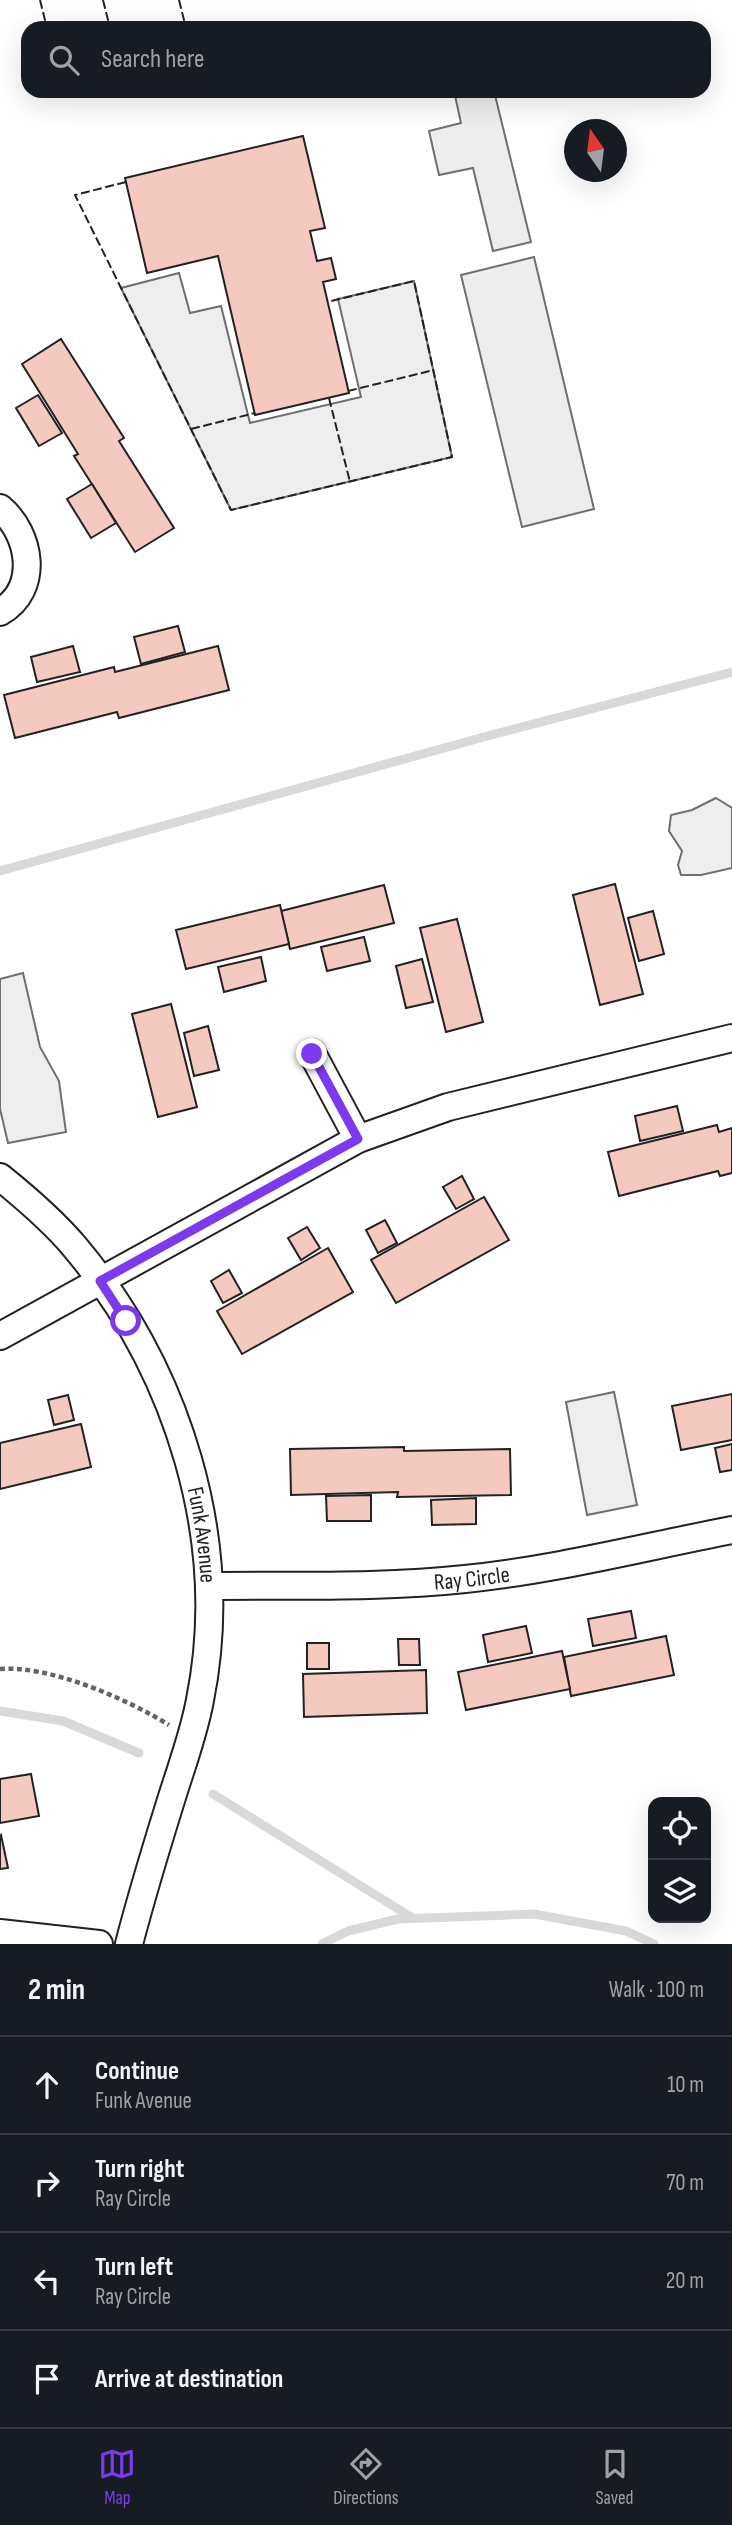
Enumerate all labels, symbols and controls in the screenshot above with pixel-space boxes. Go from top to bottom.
search box [21,21,711,98]
icon: search [45,41,83,79]
text: Search here [101,44,204,75]
north arrow [564,119,627,182]
route end [296,1038,327,1069]
route start [110,1305,141,1336]
street label: Funk Avenue [181,1484,222,1584]
street label: Ray Circle [433,1561,512,1597]
map controls [648,1797,711,1923]
button: locate [648,1797,711,1860]
button: layers [648,1860,711,1923]
text: 2 min [28,1972,85,2008]
text: Walk · 100 m [609,1976,704,2004]
text: Continue [95,2056,179,2087]
icon: ahead [28,2066,66,2104]
text: 10 m [667,2071,704,2099]
text: Funk Avenue [95,2087,192,2115]
text: Turn right [95,2154,184,2185]
icon: right [28,2164,66,2202]
text: 70 m [666,2169,704,2197]
text: Ray Circle [95,2185,171,2213]
text: Turn left [95,2252,173,2283]
icon: left [28,2262,66,2300]
text: 20 m [666,2267,704,2295]
text: Ray Circle [95,2283,171,2311]
icon: arrive [28,2360,66,2398]
text: Arrive at destination [95,2364,283,2395]
tab: Map [98,2445,136,2510]
tab: Directions [333,2445,399,2510]
tab: Saved [595,2445,634,2510]

